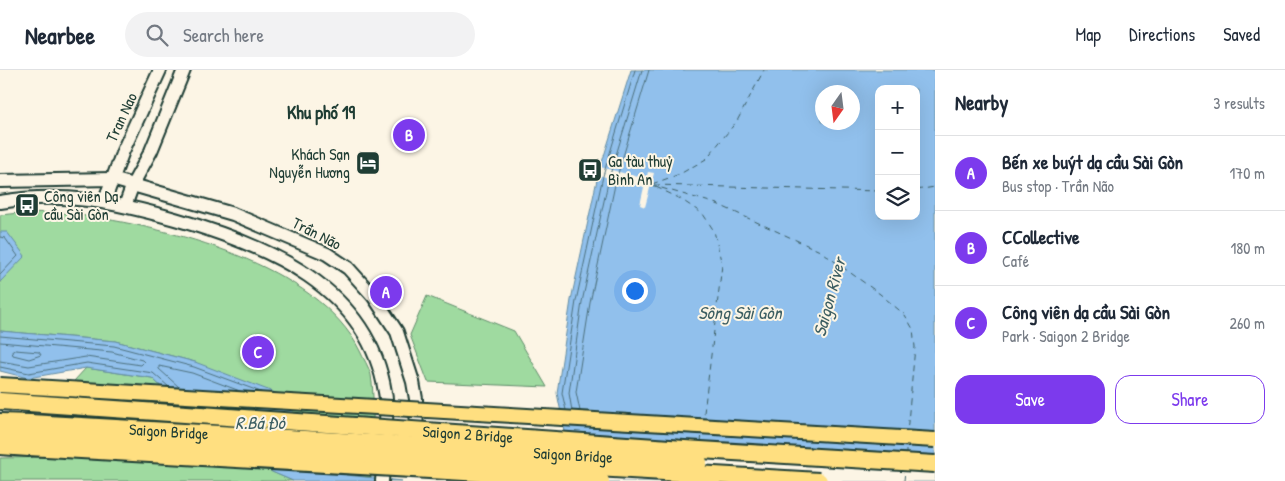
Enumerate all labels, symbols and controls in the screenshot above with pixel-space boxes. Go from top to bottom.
search box [125,12,475,57]
text: Nearbee [25,19,95,51]
icon: search [143,21,171,49]
text: Search here [183,22,264,48]
text: Map [1076,22,1101,47]
text: Directions [1129,22,1195,47]
text: Saved [1223,22,1260,47]
north arrow [815,85,860,130]
map controls [875,85,920,220]
button: + [875,85,920,130]
street label: Tran Nao [100,88,142,145]
text: Nearby [955,88,1008,117]
text: 3 results [1213,92,1265,114]
district label: Khu phố 19 [287,100,355,126]
pin: B [393,116,425,154]
button: − [875,130,920,175]
place label: Khách Sạn Nguyễn Hương [269,143,350,183]
text: Bến xe buýt dạ cầu Sài Gòn [1002,149,1183,175]
hotel icon: Khách Sạn Nguyễn Hương [355,150,381,176]
place label: Ga tàu thuỷ Bình An [608,150,673,190]
bus stop icon: Ga tàu thuỷ Bình An [577,157,603,183]
text: A [967,162,975,184]
text: 170 m [1230,162,1265,184]
button: layers [875,175,920,220]
text: Bus stop · Trần Não [1002,175,1114,197]
place label: Công viên Dạ cầu Sài Gòn [44,185,118,225]
bus stop icon: Công viên Dạ cầu Sài Gòn [14,192,40,218]
street label: Trần Não [289,211,346,255]
text: CCollective [1002,224,1080,250]
text: B [967,237,975,259]
text: 180 m [1231,237,1265,259]
text: Café [1002,250,1029,272]
water label: Saigon River [807,253,852,339]
pin: A [370,273,402,311]
your location [622,278,648,304]
text: Công viên dạ cầu Sài Gòn [1002,299,1170,325]
water label: Sông Sài Gòn [698,300,784,325]
text: C [967,312,975,334]
text: 260 m [1229,312,1265,334]
text: Park · Saigon 2 Bridge [1002,325,1130,347]
pin: C [242,333,274,371]
button: Save [955,375,1105,424]
button: Share [1115,375,1265,424]
water label: R.Bá Đỏ [235,410,286,435]
street label: Saigon Bridge [129,418,210,444]
street label: Saigon 2 Bridge [422,420,514,448]
street label: Saigon Bridge [533,441,614,468]

